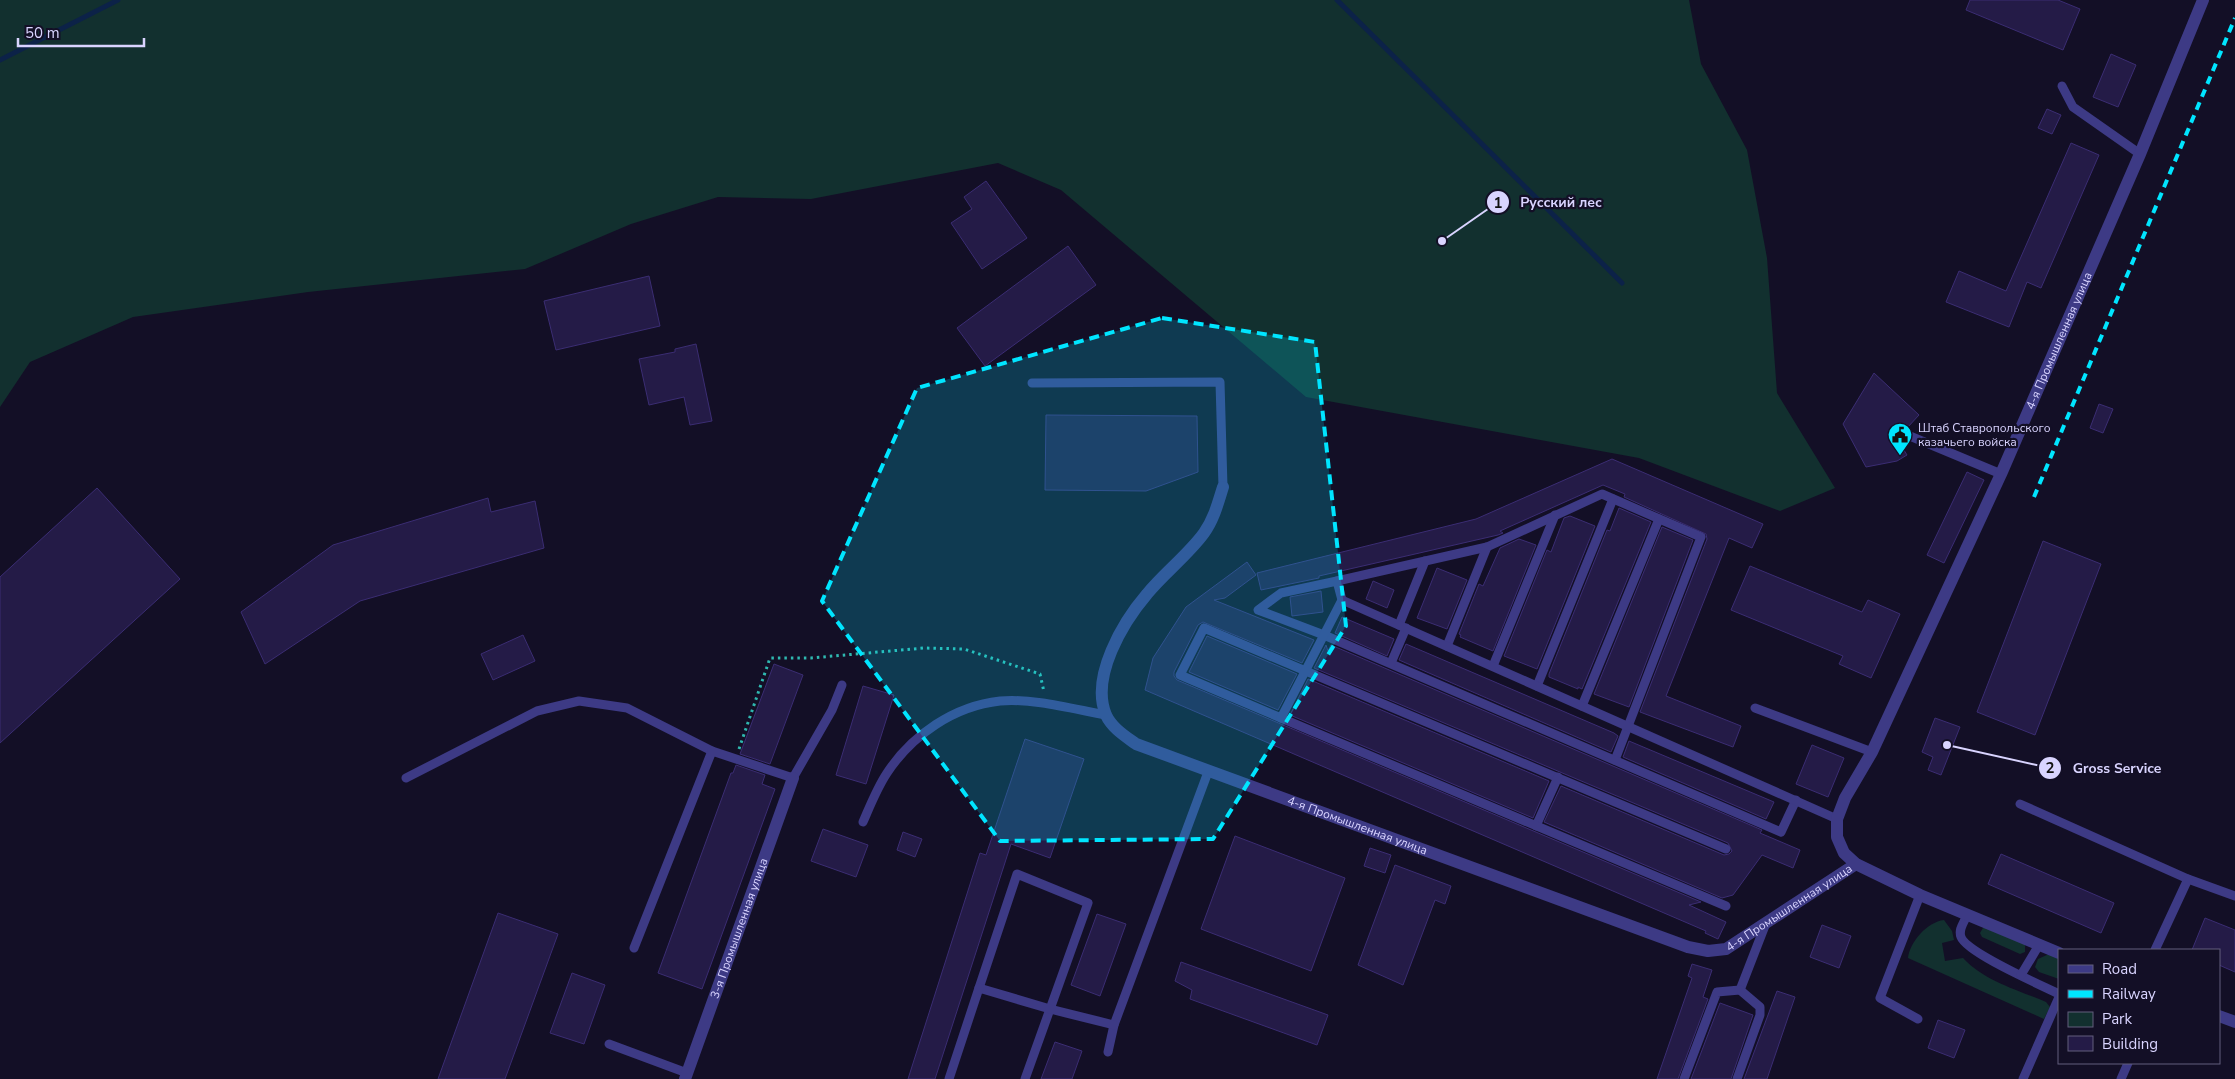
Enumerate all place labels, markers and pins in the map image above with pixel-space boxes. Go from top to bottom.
callout: Русский лес [1485,188,1612,217]
place label: Штаб Ставропольского казачьего войска [1918,420,2051,450]
public building icon: Штаб Ставропольского казачьего войска [1887,422,1913,456]
callout: Gross Service [2038,753,2171,782]

